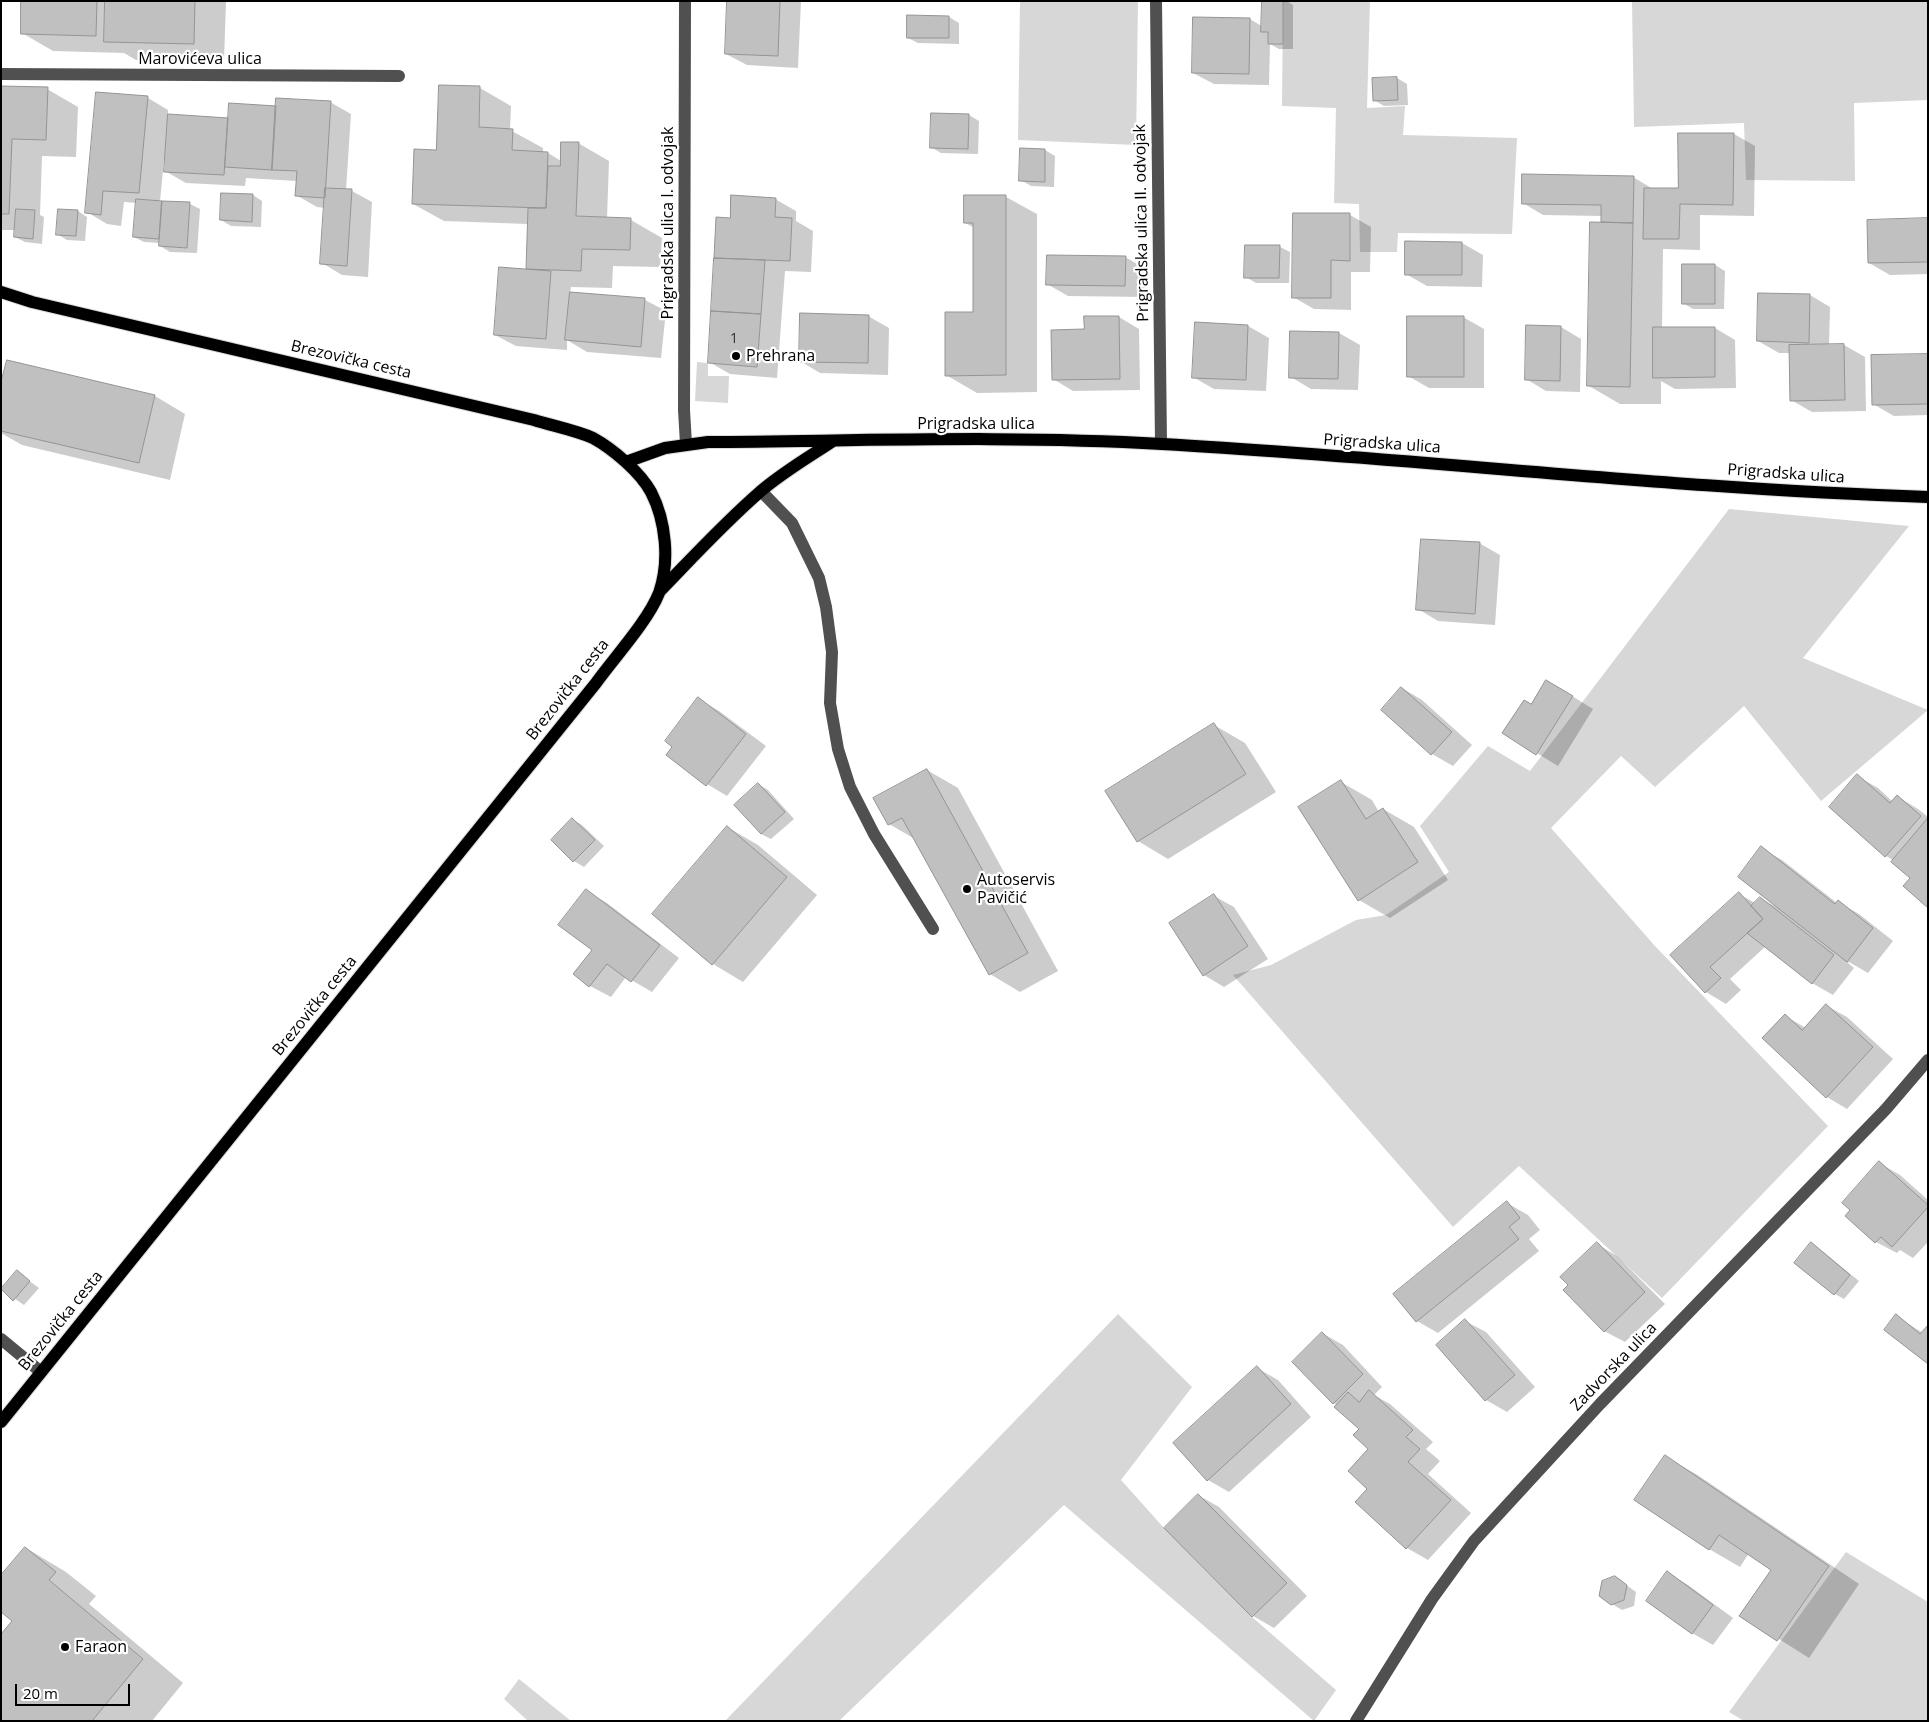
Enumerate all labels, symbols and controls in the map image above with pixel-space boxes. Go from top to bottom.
street label: Marovićeva ulica [138,49,262,69]
street label: Prigradska ulica II. odvojak [1131,124,1153,322]
street label: Prigradska ulica I. odvojak [658,127,678,319]
house number: 1 [730,331,738,347]
street label: Brezovička cesta [289,337,413,383]
place label: Prehrana [746,346,815,366]
marker: Prehrana [730,350,742,362]
street label: Prigradska ulica [917,414,1035,434]
street label: Prigradska ulica [1323,430,1441,458]
street label: Prigradska ulica [1727,460,1845,488]
street label: Brezovička cesta [523,636,613,744]
place label: Autoservis Pavičić [977,870,1055,908]
marker: Autoservis Pavičić [961,883,973,895]
street label: Brezovička cesta [269,952,361,1060]
street label: Brezovička cesta [15,1267,107,1375]
street label: Zadvorska ulica [1567,1319,1661,1415]
place label: Faraon [75,1637,127,1657]
marker: Faraon [59,1641,71,1653]
scale bar [18,1674,132,1706]
text: 20 m [23,1683,58,1703]

